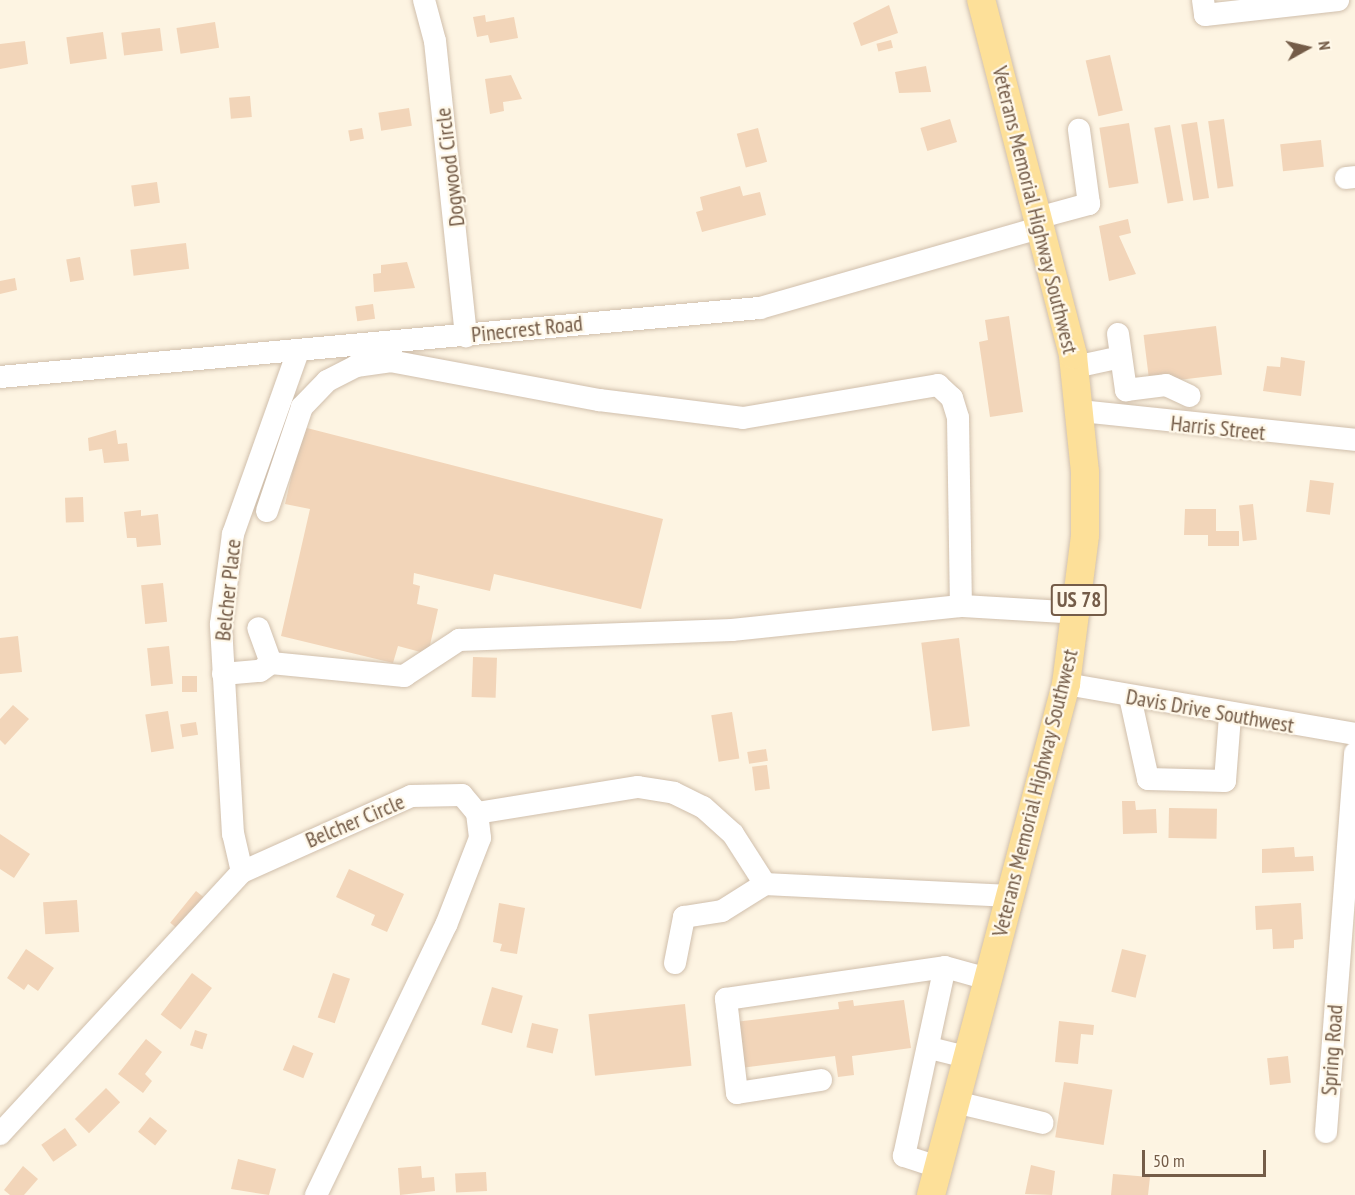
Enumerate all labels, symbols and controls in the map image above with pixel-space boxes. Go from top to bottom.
north arrow [1277,18,1337,78]
text: N [1314,40,1335,51]
street label: Veterans Memorial Highway Southwest [986,63,1084,357]
street label: Dogwood Circle [430,106,470,228]
street label: Pinecrest Road [470,310,584,348]
street label: Harris Street [1169,410,1267,446]
street label: Belcher Place [210,538,246,642]
road number: US 78 [1050,582,1108,618]
street label: Veterans Memorial Highway Southwest [986,646,1084,940]
street label: Davis Drive Southwest [1124,683,1296,739]
street label: Belcher Circle [302,788,408,854]
street label: Spring Road [1316,1004,1348,1096]
scale bar [1145,1138,1270,1176]
text: 50 m [1153,1149,1185,1172]

